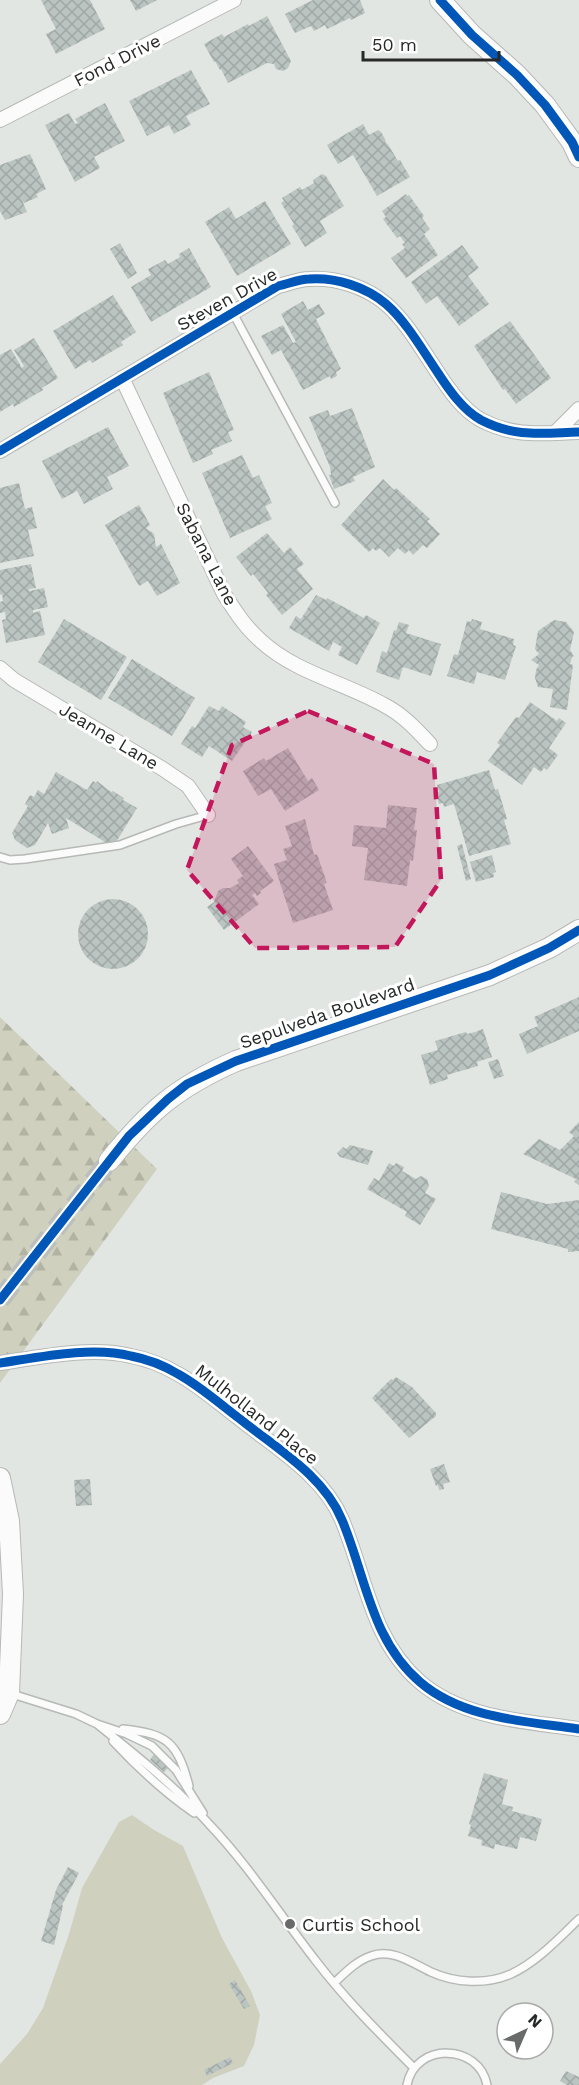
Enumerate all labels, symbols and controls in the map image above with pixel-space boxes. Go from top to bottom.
scale bar [363,24,500,62]
street label: Fond Drive [70,29,164,91]
text: 50 m [372,34,417,55]
street label: Steven Drive [173,263,281,335]
street label: Sabana Lane [172,499,242,609]
street label: Jeanne Lane [56,698,162,774]
street label: Sepulveda Boulevard [237,973,417,1053]
street label: Mulholland Place [191,1359,323,1469]
place label: Curtis School [302,1914,421,1935]
marker: Curtis School [283,1917,297,1931]
north arrow [495,2001,555,2061]
text: N [524,2010,546,2032]

